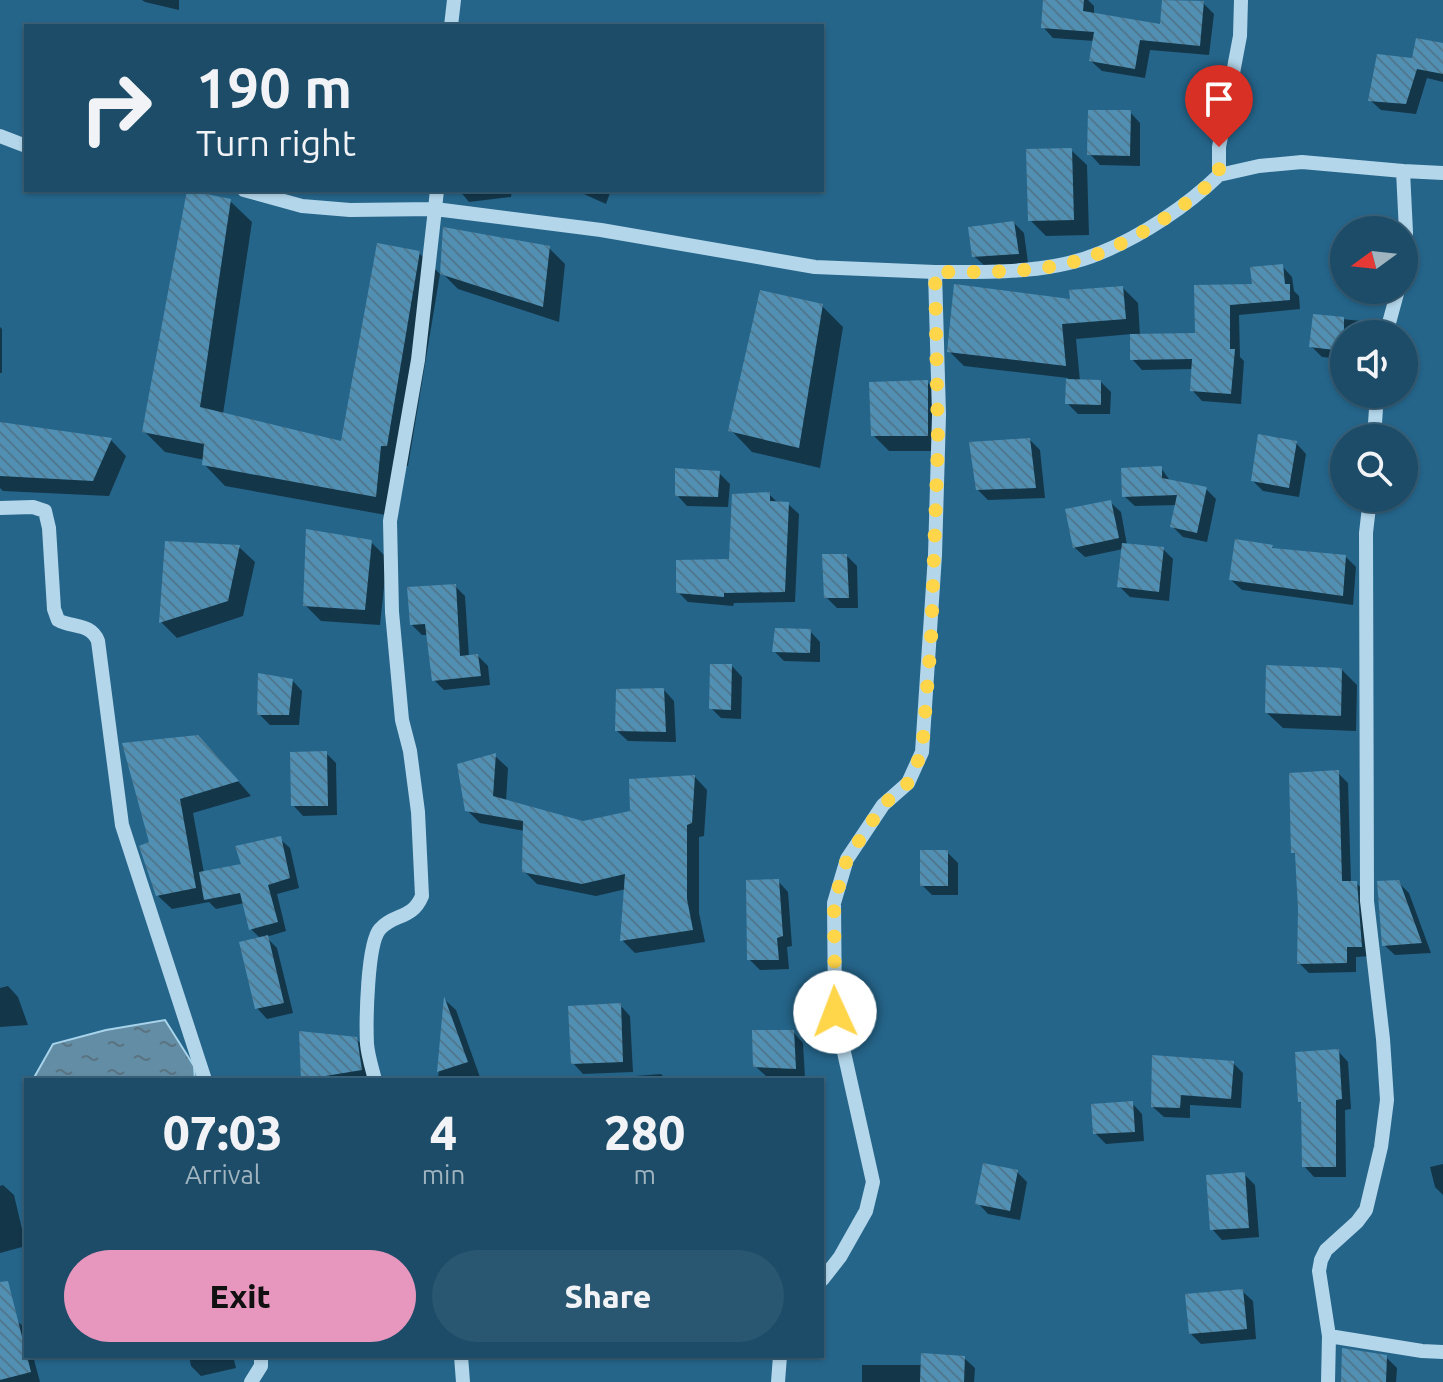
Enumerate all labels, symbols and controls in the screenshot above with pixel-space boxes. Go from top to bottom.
icon: right [64,56,168,160]
text: 190 m [196,56,352,119]
pin [1185,65,1253,147]
icon: arrive [1197,77,1241,121]
text: Turn right [196,122,356,163]
north arrow [1330,216,1418,304]
map controls [1330,216,1418,512]
button: sound [1330,320,1418,408]
button: search [1330,424,1418,512]
position arrow [793,970,877,1054]
text: 07:03 [163,1105,283,1159]
text: 4 [430,1105,457,1159]
text: 280 [604,1105,685,1159]
text: Arrival [185,1160,261,1189]
text: min [422,1160,465,1189]
text: m [633,1160,656,1189]
button: Exit [64,1250,416,1342]
button: Share [432,1250,784,1342]

